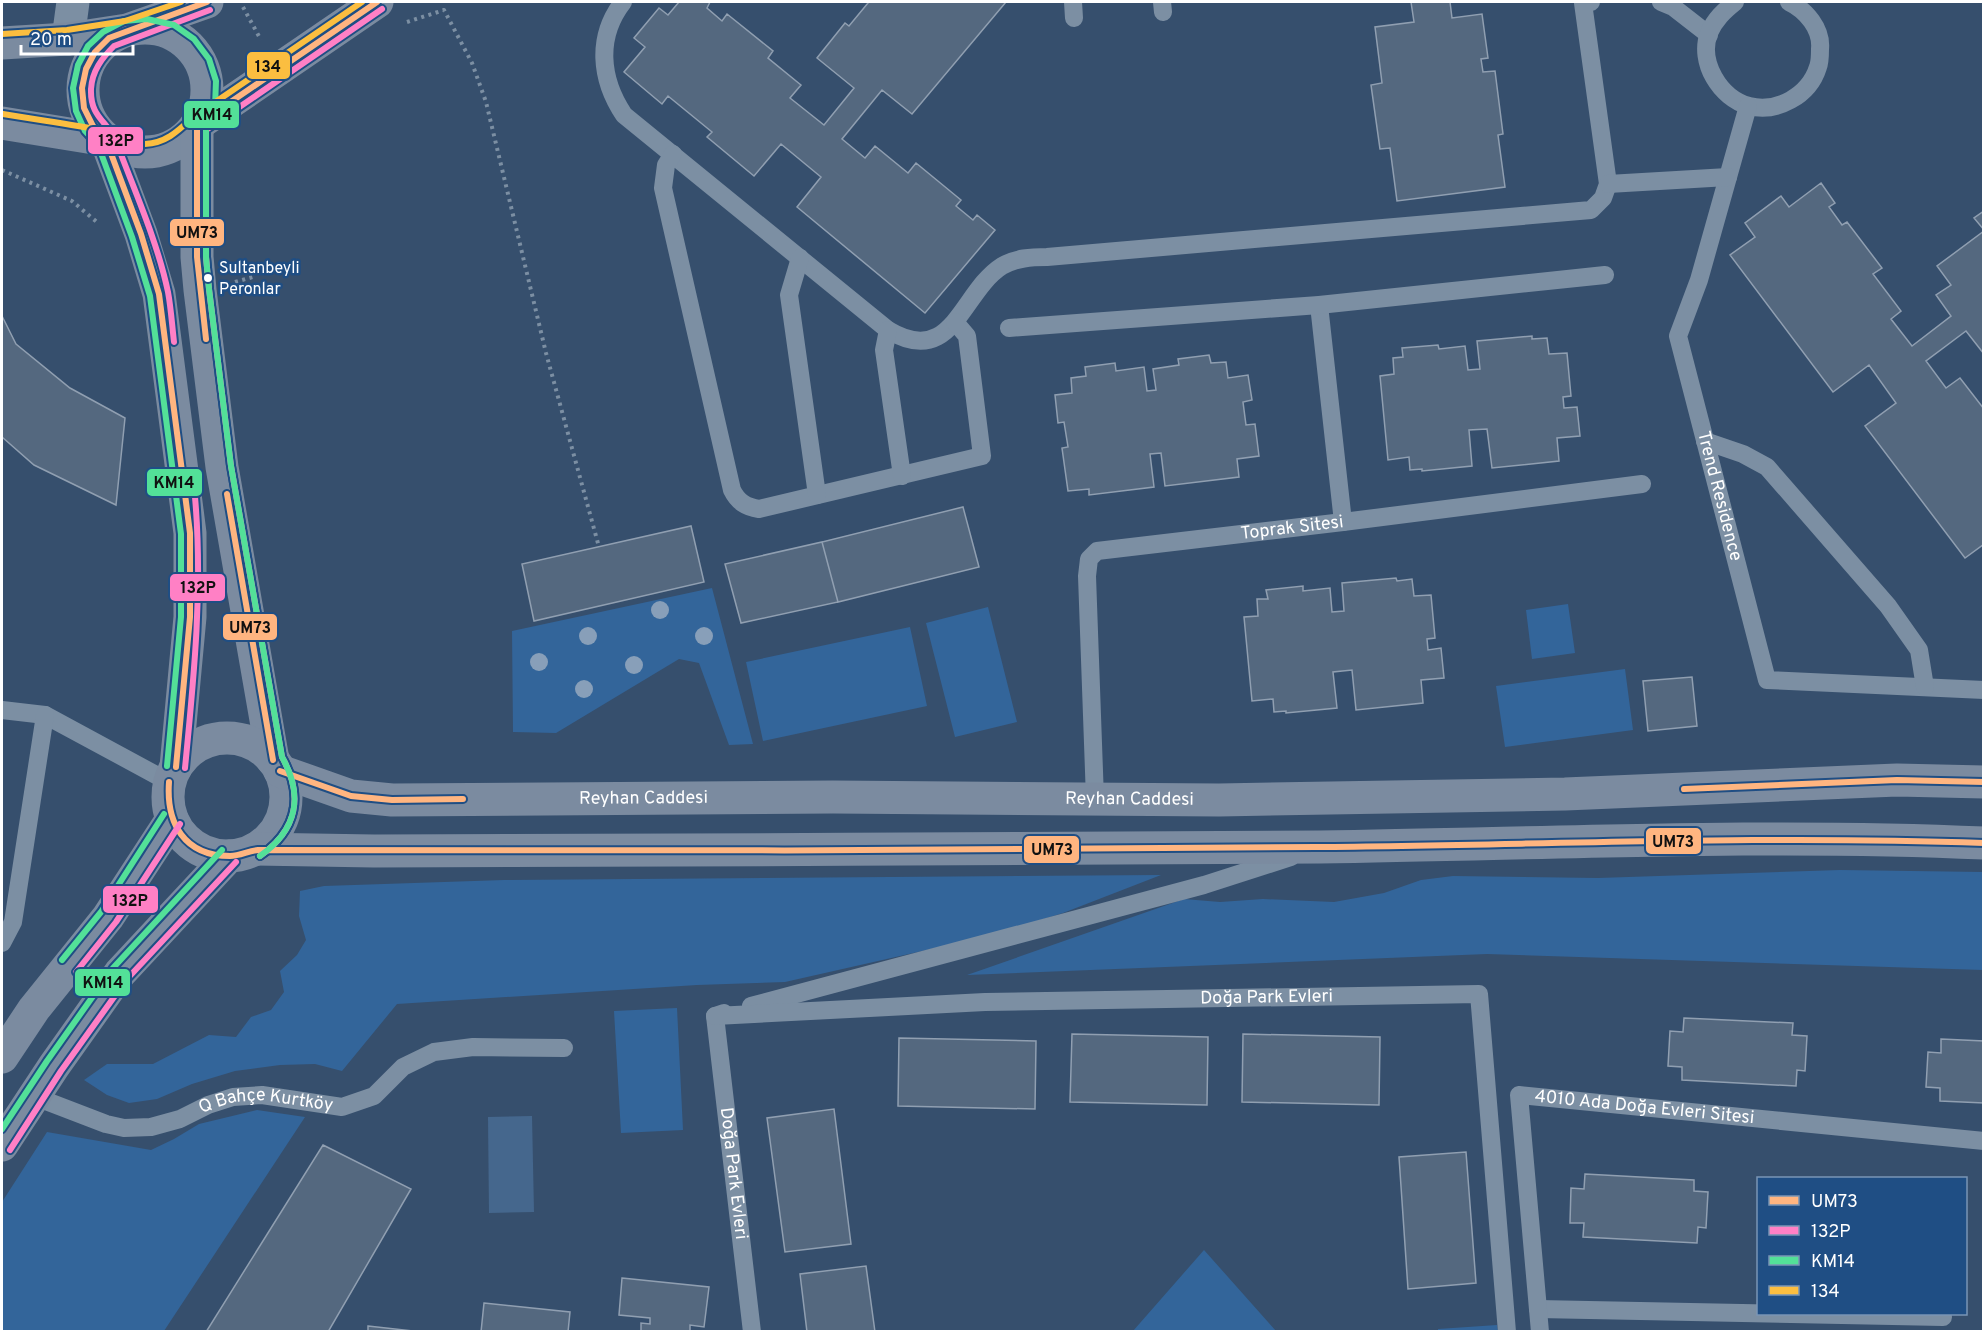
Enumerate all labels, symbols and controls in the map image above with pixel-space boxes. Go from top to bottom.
scale bar [21,18,134,56]
text: 20 m [30,29,72,52]
line badge: 134 [246,51,291,80]
text: 134 [255,58,281,78]
line badge: KM14 [183,100,240,129]
text: KM14 [192,106,232,126]
line badge: 132P [87,126,144,155]
text: 132P [98,132,134,152]
line badge: UM73 [169,218,225,247]
text: UM73 [176,224,218,244]
place label: Sultanbeyli Peronlar [219,259,300,300]
marker: Sultanbeyli Peronlar [202,272,214,284]
street label: Trend Residence [1692,429,1747,564]
line badge: KM14 [146,468,203,497]
text: KM14 [154,474,194,494]
street label: Toprak Sitesi [1239,511,1345,545]
line badge: 132P [169,573,226,602]
text: 132P [180,579,216,599]
line badge: UM73 [222,613,278,641]
text: UM73 [229,619,271,639]
street label: Reyhan Caddesi [579,786,708,810]
street label: Reyhan Caddesi [1065,787,1194,811]
line badge: UM73 [1645,827,1702,855]
text: UM73 [1652,833,1694,853]
line badge: UM73 [1023,835,1080,864]
text: UM73 [1031,841,1073,861]
line badge: 132P [102,885,159,914]
text: 132P [112,892,148,912]
line badge: KM14 [74,968,131,997]
text: KM14 [83,974,123,994]
street label: Doğa Park Evleri [1200,985,1333,1010]
street label: Q Bahçe Kurtköy [195,1083,335,1119]
street label: 4010 Ada Doğa Evleri Sitesi [1534,1085,1755,1130]
street label: Doğa Park Evleri [714,1106,753,1241]
legend [1757,1177,1967,1315]
text: UM73 [1811,1191,1858,1214]
text: 132P [1811,1221,1851,1244]
text: KM14 [1811,1251,1855,1274]
text: 134 [1811,1281,1840,1304]

